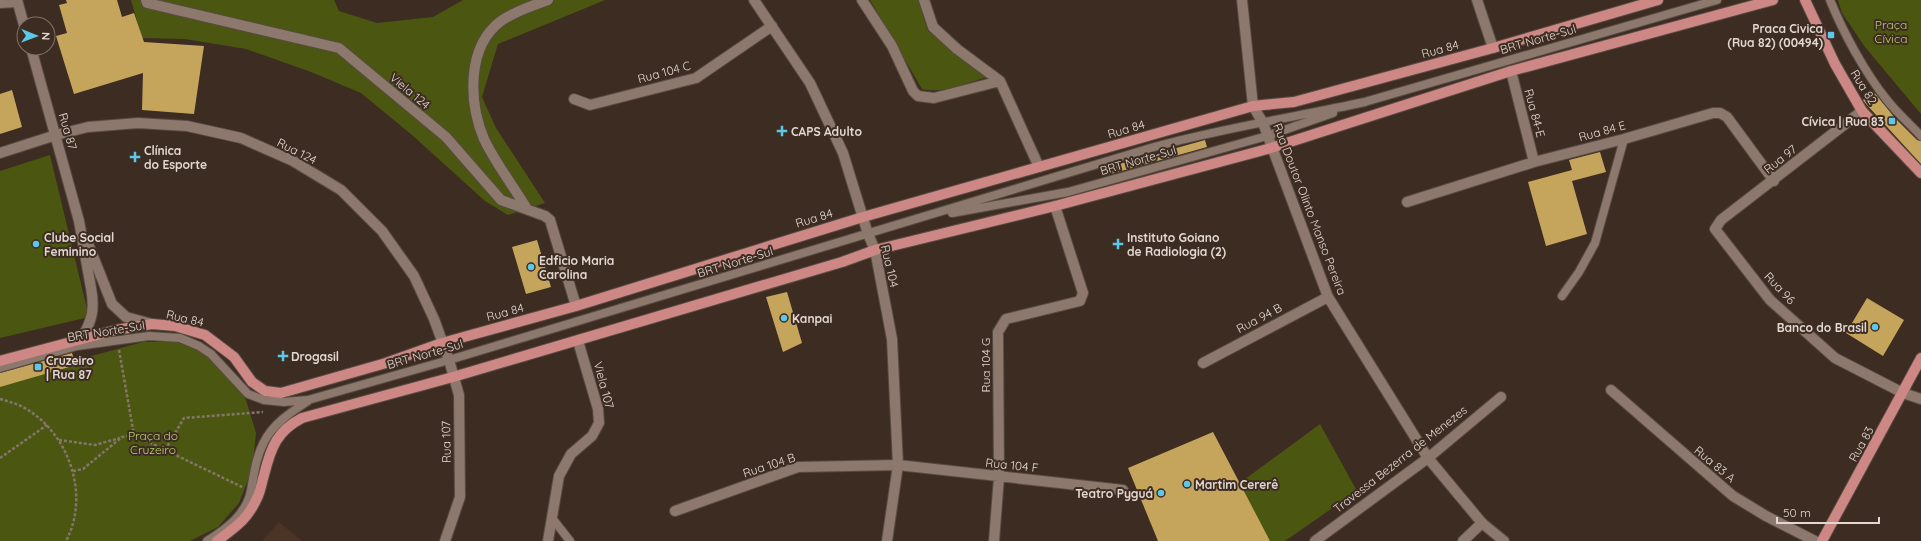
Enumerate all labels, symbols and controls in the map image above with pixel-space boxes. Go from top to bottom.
north arrow [16,16,56,56]
park label: Praça Cívica [1875,17,1907,46]
street label: BRT Norte-Sul [1498,21,1578,57]
place label: Praca Civica (Rua 82) (00494) [1728,21,1823,50]
marker: Praca Civica (Rua 82) (00494) [1826,30,1836,40]
text: N [39,32,53,40]
street label: Rua 84 [1420,37,1460,61]
street label: Rua 104 C [636,58,692,86]
street label: Rua 82 [1847,67,1881,108]
street label: Viela 124 [387,70,433,112]
street label: Rua 84-E [1521,87,1549,139]
street label: Rua 87 [56,111,80,151]
place label: Cívica | Rua 83 [1802,114,1884,129]
marker: Cívica | Rua 83 [1887,116,1897,126]
street label: Rua 84 [1106,117,1146,141]
street label: Rua 84 E [1577,117,1627,144]
street label: Rua Doutor Olinto Manso Pereira [1270,121,1350,297]
place label: CAPS Adulto [791,124,862,139]
marker: CAPS Adulto [776,125,788,137]
street label: Rua 124 [275,135,319,167]
street label: Rua 97 [1760,141,1800,177]
street label: BRT Norte-Sul [1098,142,1178,178]
place label: Clínica do Esporte [144,143,207,172]
marker: Clínica do Esporte [129,151,141,163]
street label: Rua 84 [794,205,834,231]
place label: Clube Social Feminino [44,230,114,259]
place label: Instituto Goiano de Radiologia (2) [1127,230,1226,259]
marker: Instituto Goiano de Radiologia (2) [1112,238,1124,250]
marker: Clube Social Feminino [31,239,41,249]
street label: BRT Norte-Sul [695,243,775,281]
street label: Rua 104 [878,243,902,289]
place label: Edficio Maria Carolina [539,253,614,282]
marker: Edficio Maria Carolina [526,262,536,272]
street label: Rua 96 [1761,269,1799,308]
street label: Rua 84 [485,300,525,324]
street label: Rua 94 B [1234,300,1284,336]
street label: Rua 84 [165,306,205,330]
place label: Kanpai [792,311,833,326]
marker: Kanpai [779,313,789,323]
street label: BRT Norte-Sul [66,317,146,345]
place label: Banco do Brasil [1777,320,1867,335]
marker: Banco do Brasil [1870,322,1880,332]
street label: BRT Norte-Sul [385,336,465,372]
street label: Rua 104 G [978,338,993,392]
place label: Drogasil [291,349,339,364]
marker: Drogasil [278,351,288,361]
place label: Cruzeiro | Rua 87 [46,353,94,382]
street label: Viela 107 [591,360,617,410]
marker: Cruzeiro | Rua 87 [33,362,43,372]
street label: Travessa Bezerra de Menezes [1330,402,1470,516]
street label: Rua 107 [438,421,454,463]
street label: Rua 83 [1845,424,1877,464]
park label: Praça do Cruzeiro [128,428,178,457]
street label: Rua 83 A [1691,442,1739,486]
street label: Rua 104 B [741,449,797,481]
street label: Rua 104 F [985,455,1039,475]
place label: Martim Cererê [1195,477,1278,492]
marker: Martim Cererê [1182,479,1192,489]
place label: Teatro Pyguá [1075,486,1153,501]
marker: Teatro Pyguá [1156,488,1166,498]
scale bar [1777,499,1879,525]
text: 50 m [1783,505,1811,520]

